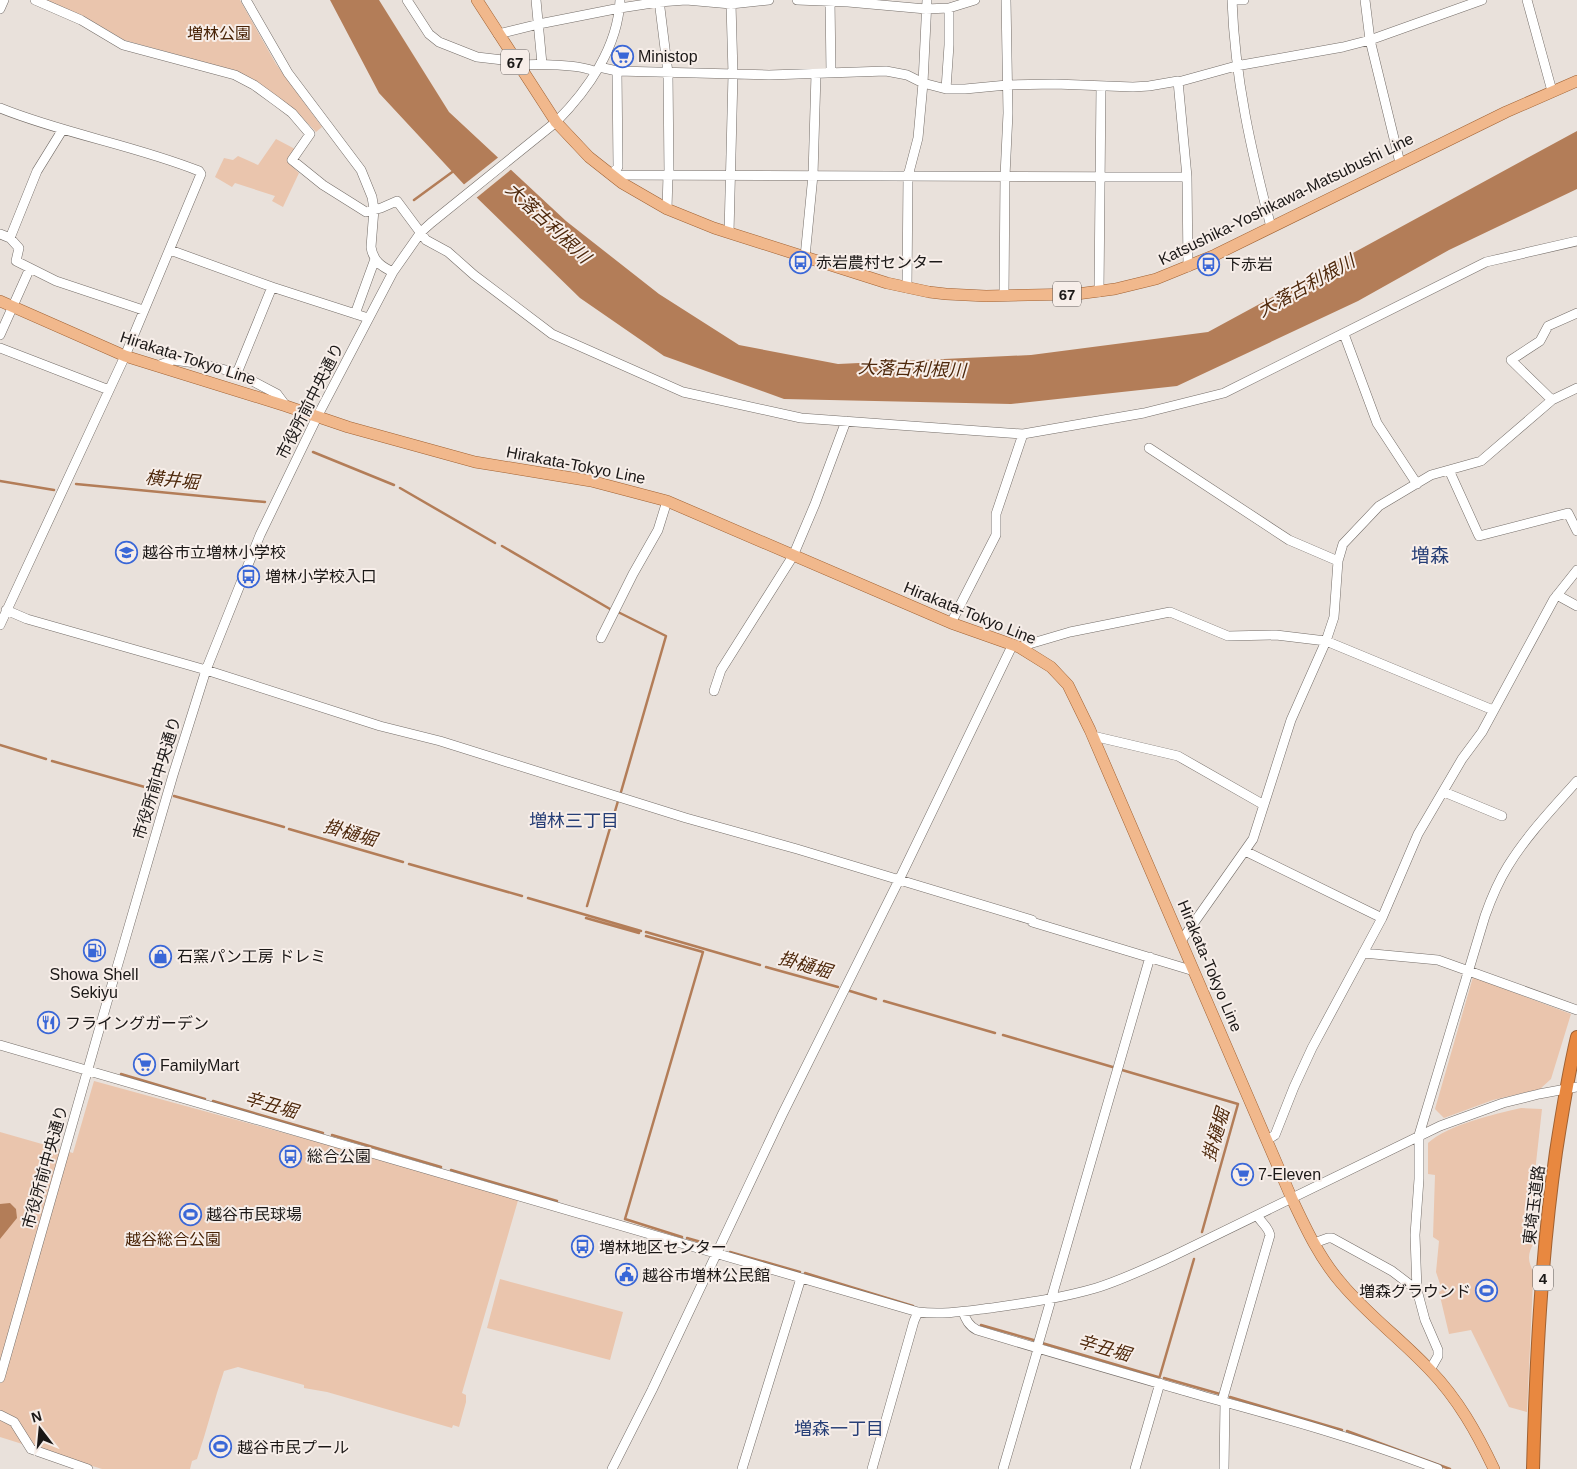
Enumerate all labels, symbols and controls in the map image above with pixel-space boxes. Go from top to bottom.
park label: 増林公園 [187,25,251,42]
supermarket icon: Ministop [610,44,634,68]
place label: Ministop [638,48,698,65]
road number: 67 [501,50,529,74]
street label: Katsushika-Yoshikawa-Matsubushi Line [1156,130,1416,268]
water label: 大落古利根川 [502,179,596,269]
bus stop icon: 赤岩農村センター [788,250,812,274]
water label: 大落古利根川 [1254,250,1360,321]
bus stop icon: 下赤岩 [1197,252,1221,276]
place label: 赤岩農村センター [816,254,944,271]
place label: 下赤岩 [1225,256,1273,273]
road number: 67 [1053,282,1081,306]
street label: Hirakata-Tokyo Line [118,328,258,388]
street label: 市役所前中央通り [273,340,347,462]
water label: 大落古利根川 [858,357,968,381]
street label: Hirakata-Tokyo Line [505,443,647,487]
water label: 横井堀 [144,467,203,493]
school or university icon: 越谷市立増林小学校 [114,540,138,564]
place label: 越谷市立増林小学校 [142,544,286,561]
district label: 増森 [1411,545,1449,566]
bus stop icon: 増林小学校入口 [237,564,261,588]
place label: 増林小学校入口 [265,568,377,585]
street label: Hirakata-Tokyo Line [901,579,1039,647]
street label: 市役所前中央通り [130,714,184,842]
district label: 増林三丁目 [529,811,619,831]
water label: 掛樋堀 [321,816,382,851]
street label: Hirakata-Tokyo Line [1175,898,1245,1034]
fuel station icon: Showa Shell Sekiyu [82,938,106,962]
shop icon: 石窯パン工房 ドレミ [149,944,173,968]
place label: 石窯パン工房 ドレミ [177,948,326,965]
water label: 掛樋堀 [776,948,837,983]
place label: Showa Shell Sekiyu [50,966,138,1001]
restaurant icon: フライングガーデン [37,1011,61,1035]
place label: フライングガーデン [65,1015,209,1032]
supermarket icon: FamilyMart [132,1053,156,1077]
place label: FamilyMart [160,1057,240,1074]
water label: 辛丑堀 [242,1088,303,1123]
street label: 市役所前中央通り [19,1103,71,1231]
water label: 掛樋堀 [1199,1103,1234,1164]
bus stop icon: 総合公園 [279,1144,303,1168]
place label: 総合公園 [307,1148,371,1165]
supermarket icon: 7-Eleven [1230,1162,1254,1186]
street label: 東埼玉道路 [1521,1164,1547,1246]
place label: 7-Eleven [1258,1166,1321,1183]
sports icon: 越谷市民球場 [178,1202,202,1226]
place label: 越谷市民球場 [206,1206,302,1223]
park label: 越谷総合公園 [125,1231,221,1248]
bus stop icon: 増林地区センター [571,1235,595,1259]
place label: 増林地区センター [599,1239,727,1256]
public building icon: 越谷市増林公民館 [614,1263,638,1287]
road number: 4 [1533,1266,1553,1290]
place label: 越谷市増林公民館 [642,1267,770,1284]
sports icon: 増森グラウンド [1475,1279,1499,1303]
place label: 増森グラウンド [1359,1283,1471,1300]
water label: 辛丑堀 [1075,1331,1136,1366]
north arrow [15,1404,65,1454]
text: N [29,1407,43,1426]
district label: 増森一丁目 [794,1419,884,1439]
sports icon: 越谷市民プール [209,1435,233,1459]
place label: 越谷市民プール [237,1439,349,1456]

